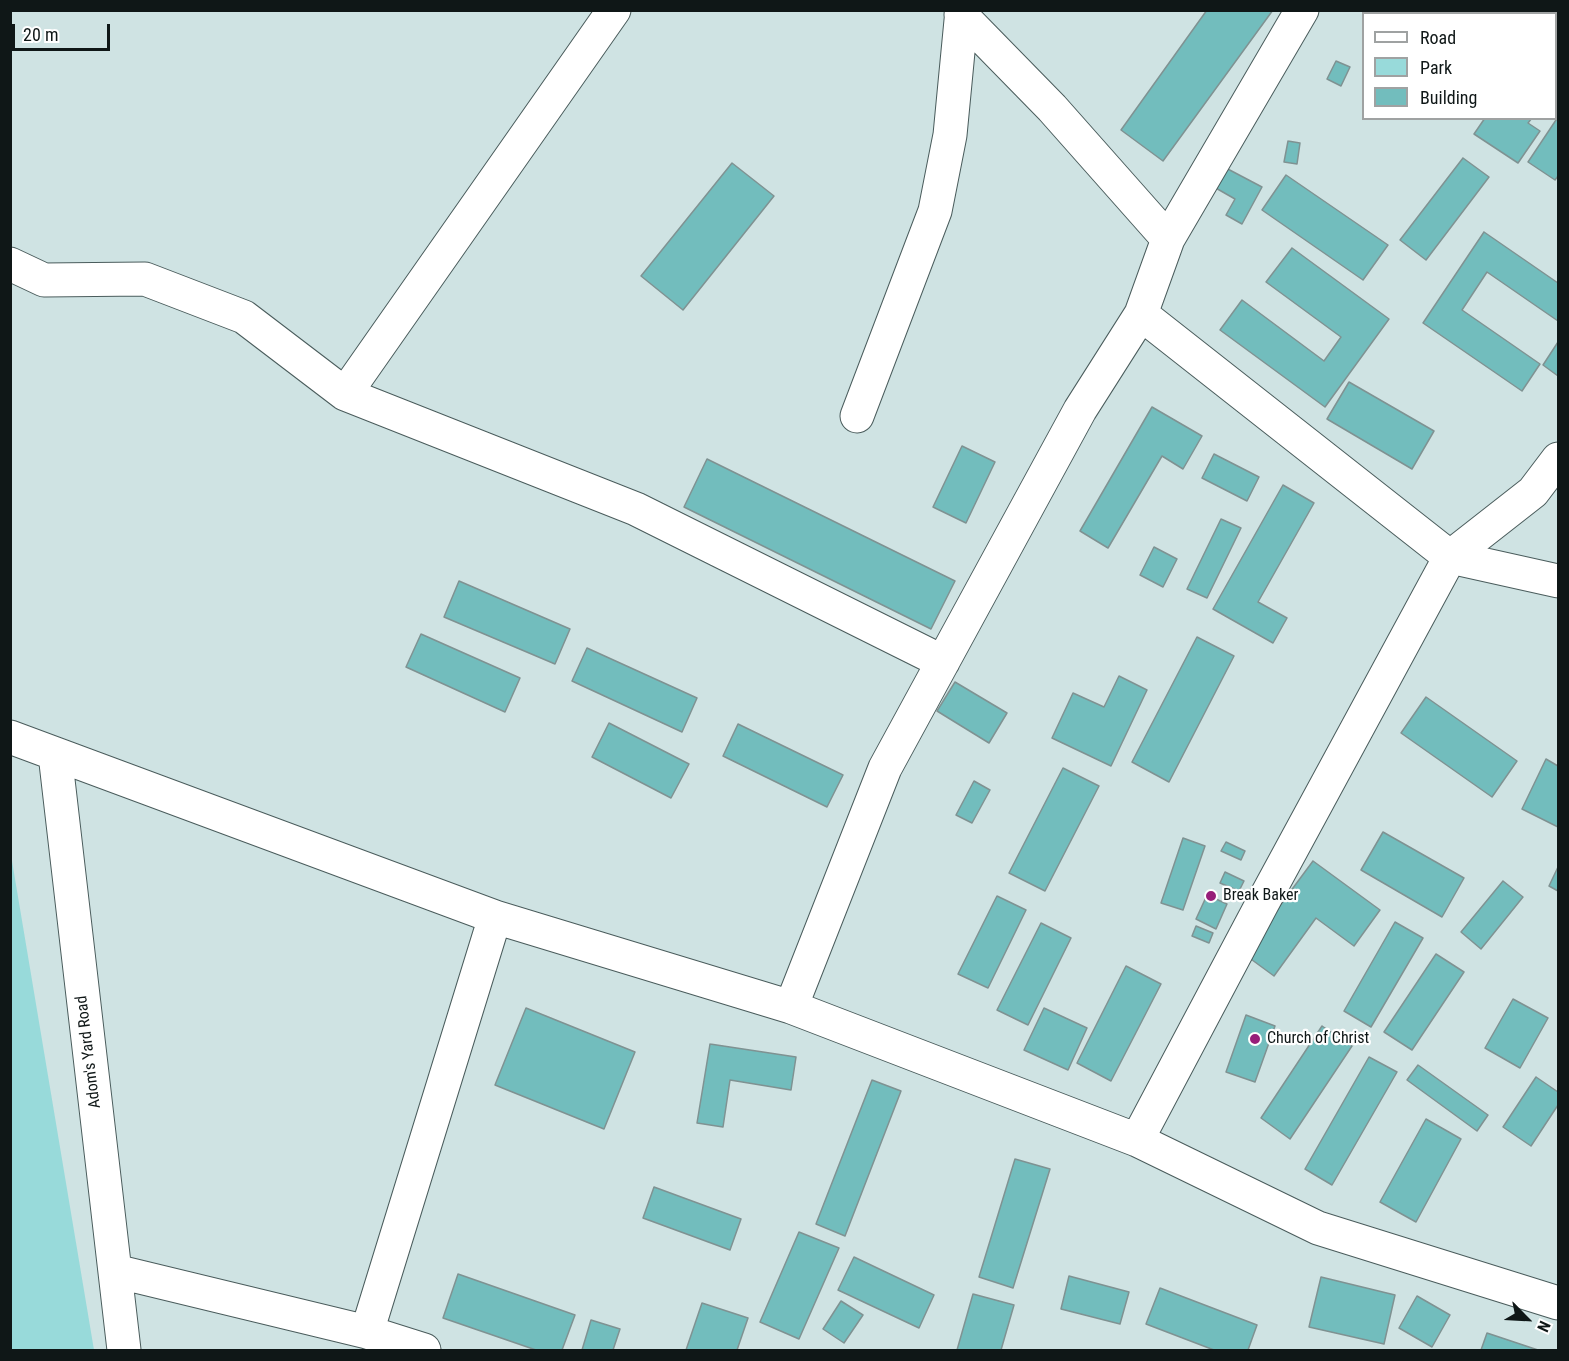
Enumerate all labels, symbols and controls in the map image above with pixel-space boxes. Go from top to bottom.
scale bar [15,12,112,50]
legend [1362,12,1557,120]
text: 20 m [23,24,58,45]
text: Road [1420,27,1456,48]
text: Park [1420,57,1452,78]
text: Building [1420,87,1477,108]
place label: Break Baker [1223,886,1298,906]
marker: Break Baker [1204,889,1218,903]
street label: Adom's Yard Road [73,994,105,1110]
place label: Church of Christ [1267,1029,1369,1049]
marker: Church of Christ [1248,1032,1262,1046]
north arrow [1497,1289,1557,1349]
text: N [1533,1318,1555,1335]

